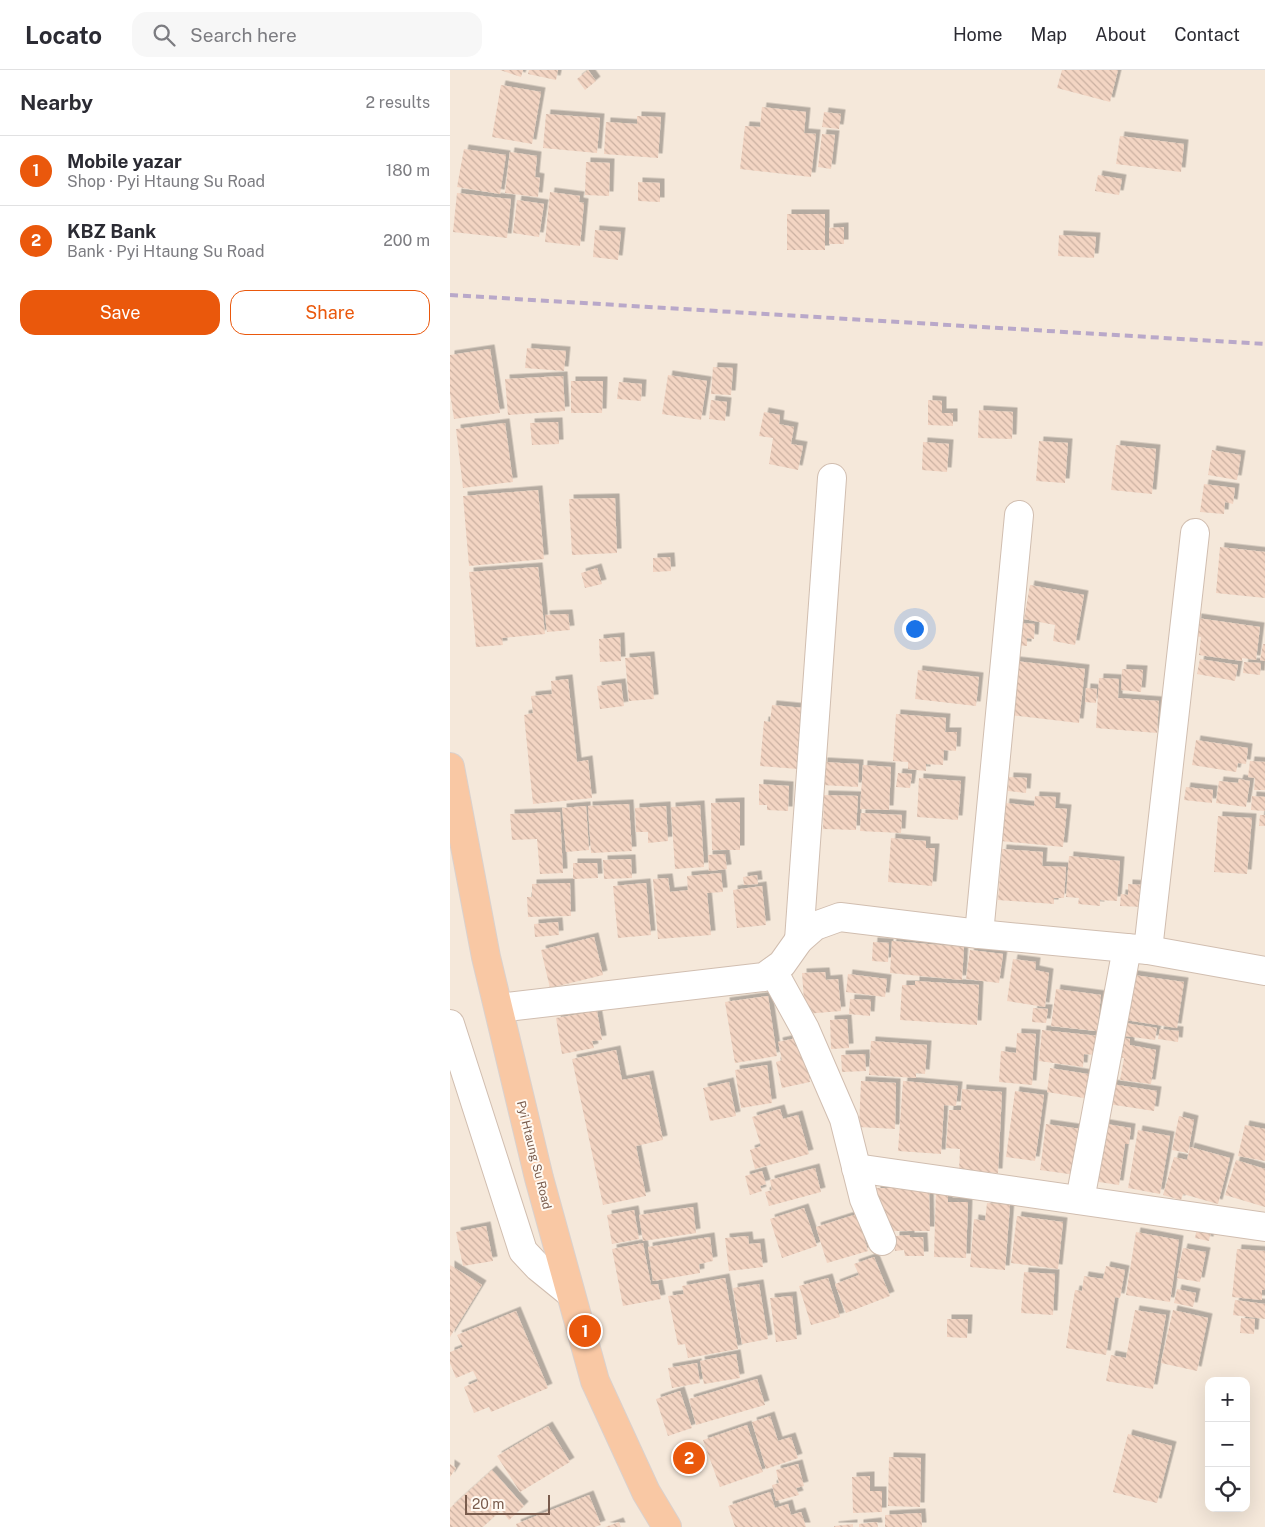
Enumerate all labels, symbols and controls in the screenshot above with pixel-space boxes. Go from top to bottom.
search box [132,12,482,57]
text: Locato [25,21,102,49]
icon: search [150,21,178,49]
text: Search here [190,24,297,46]
text: Home [953,24,1003,45]
text: Map [1031,24,1067,45]
text: About [1095,24,1146,45]
text: Contact [1174,24,1240,45]
text: Nearby [20,90,93,115]
text: 2 results [365,93,430,112]
text: Mobile yazar [67,150,182,172]
text: 1 [33,161,39,180]
text: 180 m [386,161,430,180]
text: Shop · Pyi Htaung Su Road [67,172,265,191]
text: KBZ Bank [67,220,156,242]
text: 2 [31,231,41,250]
text: 200 m [383,231,430,250]
text: Bank · Pyi Htaung Su Road [67,242,265,261]
button: Save [20,290,220,335]
button: Share [230,290,430,335]
your location [902,616,928,642]
street label: Pyi Htaung Su Road [514,1099,554,1211]
pin: 1 [569,1312,601,1350]
map controls [1205,1377,1250,1512]
button: + [1205,1377,1250,1422]
button: − [1205,1422,1250,1467]
pin: 2 [673,1439,705,1477]
button: locate [1205,1467,1250,1512]
scale bar [465,1492,550,1515]
text: 20 m [472,1496,504,1512]

